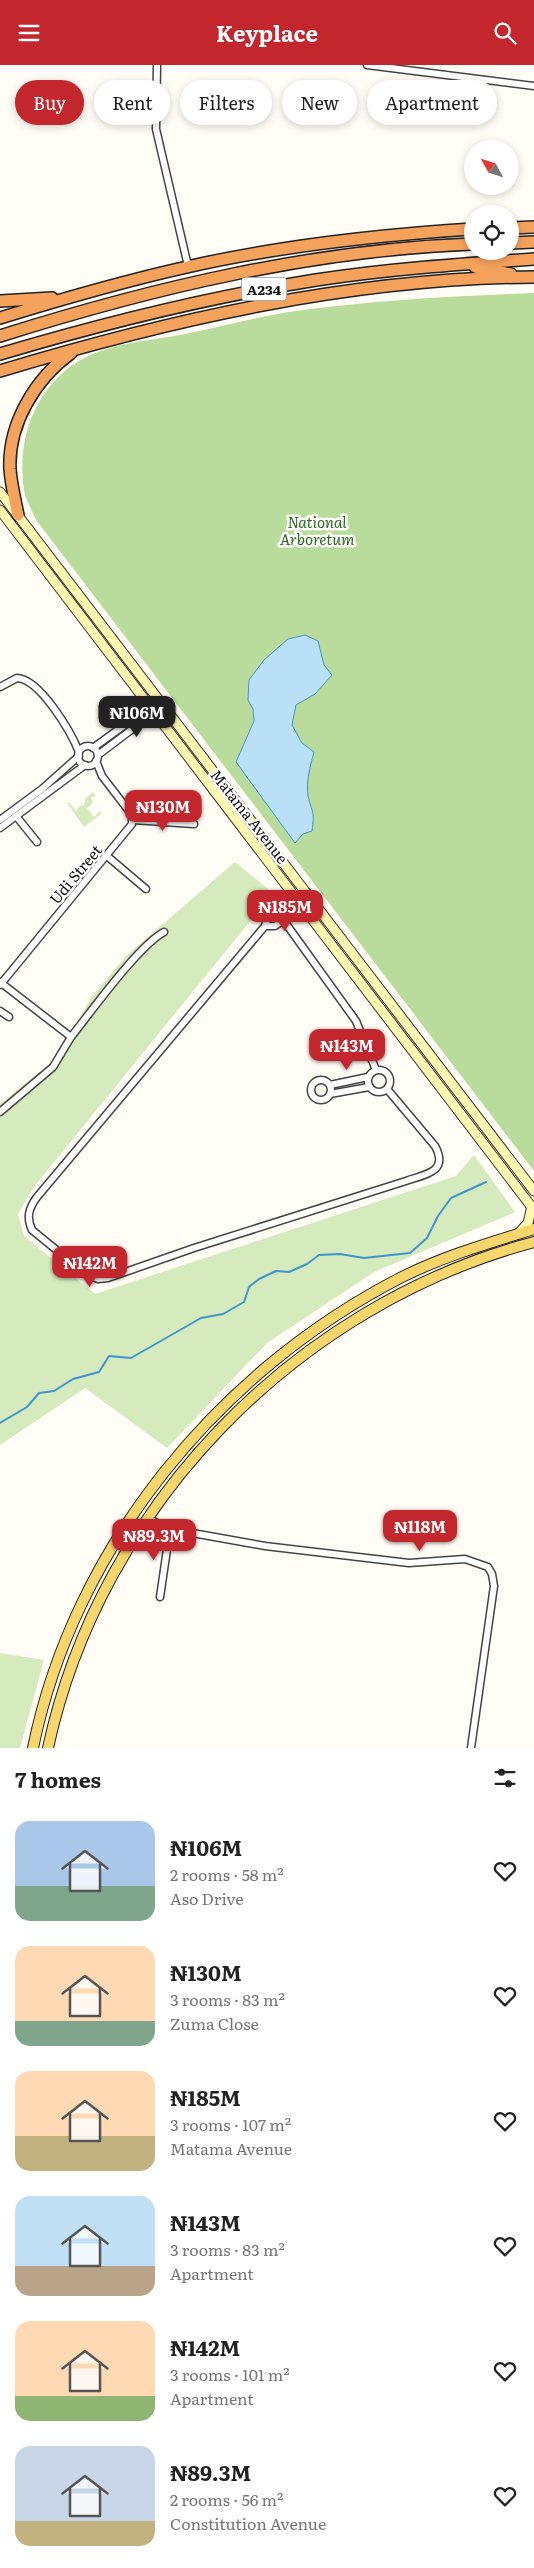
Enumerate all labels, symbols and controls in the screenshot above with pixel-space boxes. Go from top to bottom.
text: Keyplace [216,16,318,49]
icon: menu [15,19,43,47]
icon: search [491,19,519,47]
chip: Buy [15,80,84,125]
chip: Rent [94,80,170,125]
chip: Filters [180,80,272,125]
chip: New [282,80,357,125]
chip: Apartment [367,80,497,125]
north arrow [464,140,519,195]
map controls [464,140,519,260]
button: locate [464,205,519,260]
road number: A234 [242,277,286,300]
park label: National Arboretum [280,510,354,550]
pin: ₦106M [102,695,172,738]
text: ₦106M [109,700,165,724]
street label: Matama Avenue [206,764,294,868]
pin: ₦130M [128,789,198,832]
text: ₦130M [136,794,190,818]
street label: Udi Street [43,839,107,909]
pin: ₦185M [250,889,320,932]
text: ₦185M [258,894,312,918]
pin: ₦143M [312,1029,382,1071]
text: ₦143M [320,1033,374,1057]
pin: ₦142M [55,1245,125,1288]
text: ₦142M [63,1250,117,1274]
pin: ₦118M [385,1509,455,1552]
text: ₦118M [394,1514,446,1538]
pin: ₦89.3M [113,1519,195,1561]
text: ₦89.3M [123,1523,185,1547]
text: 7 homes [15,1763,101,1794]
icon: filters [491,1764,519,1792]
text: ₦106M [170,1831,242,1862]
icon: home [55,1841,115,1901]
icon: heart [491,1857,519,1885]
text: 2 rooms · 58 m² [170,1862,284,1886]
text: Aso Drive [170,1886,244,1910]
text: ₦130M [170,1956,242,1987]
icon: home [55,1966,115,2026]
icon: heart [491,1982,519,2010]
text: 3 rooms · 83 m² [170,1987,285,2011]
text: Zuma Close [170,2011,259,2035]
text: ₦185M [170,2081,241,2112]
icon: home [55,2091,115,2151]
icon: heart [491,2107,519,2135]
text: 3 rooms · 107 m² [170,2112,291,2136]
text: Matama Avenue [170,2136,292,2160]
text: ₦143M [170,2206,241,2237]
icon: home [55,2216,115,2276]
icon: heart [491,2232,519,2260]
text: 3 rooms · 83 m² [170,2237,285,2261]
text: Apartment [170,2261,254,2285]
text: ₦142M [170,2331,240,2362]
icon: home [55,2341,115,2401]
icon: heart [491,2357,519,2385]
text: 3 rooms · 101 m² [170,2362,290,2386]
text: Apartment [170,2386,254,2410]
text: ₦89.3M [170,2456,251,2487]
icon: home [55,2466,115,2526]
icon: heart [491,2482,519,2510]
text: 2 rooms · 56 m² [170,2487,283,2511]
text: Constitution Avenue [170,2511,326,2535]

